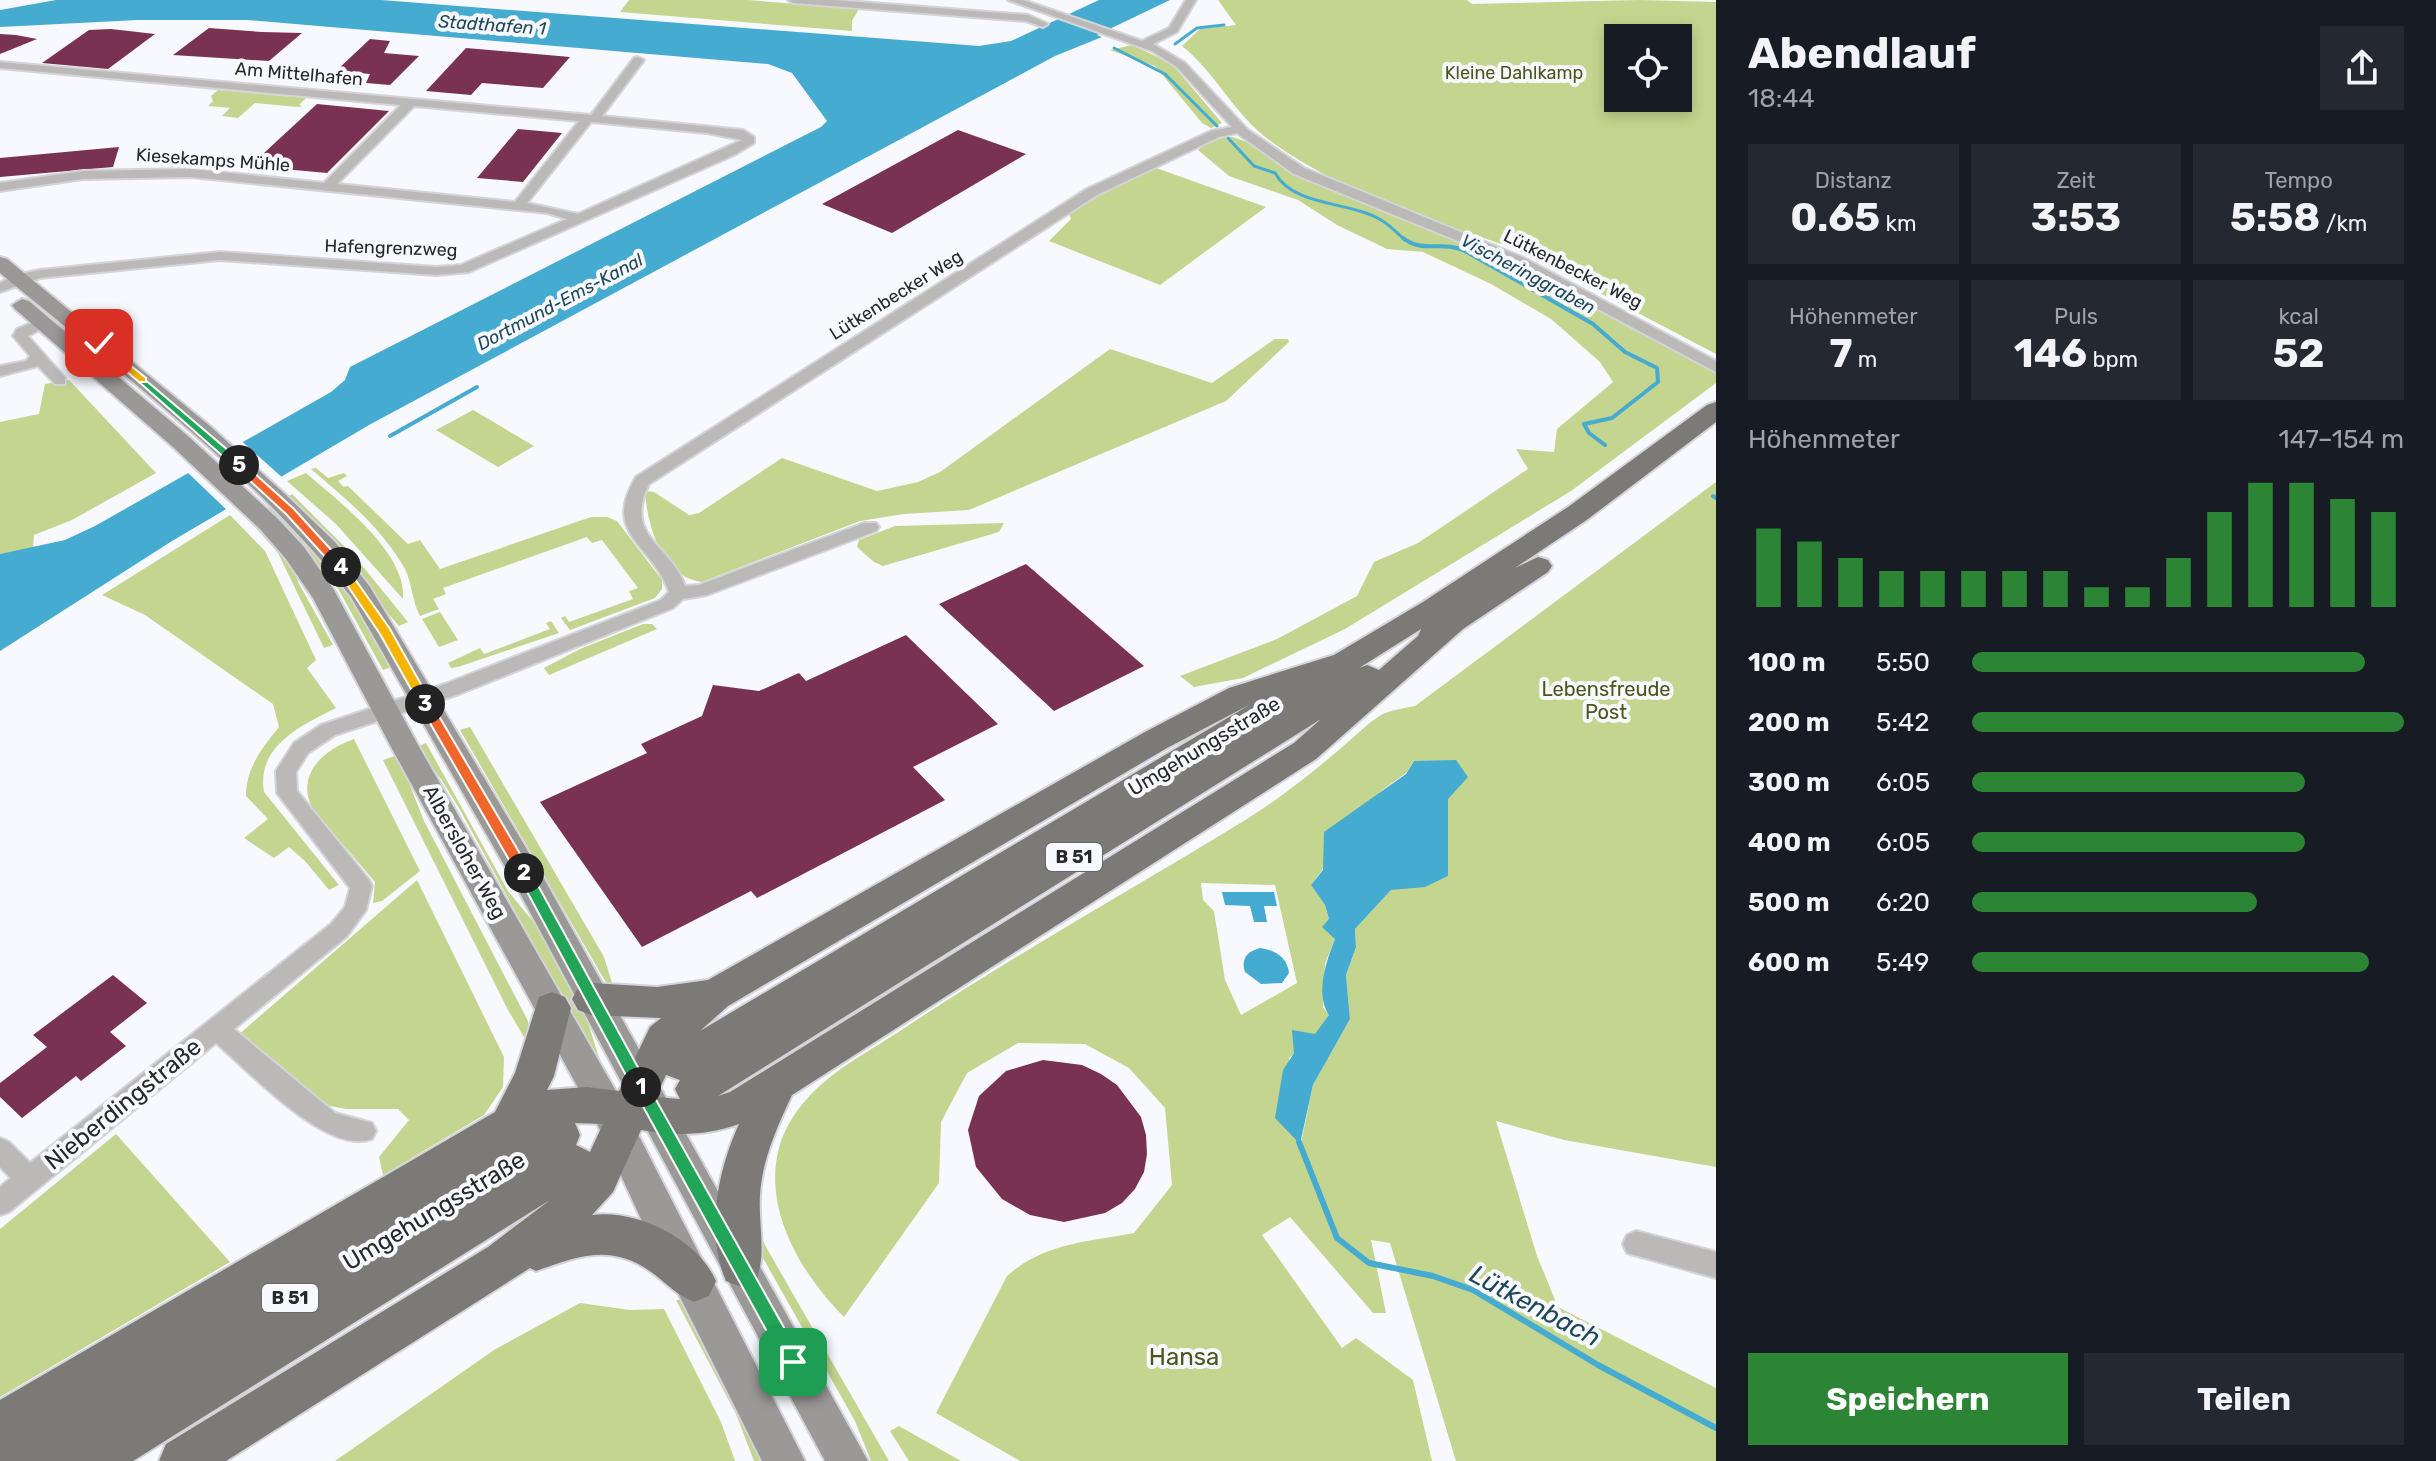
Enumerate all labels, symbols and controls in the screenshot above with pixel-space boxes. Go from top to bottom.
water label: Stadthafen 1 [438,10,547,40]
map controls [1604,24,1692,112]
button: locate [1604,24,1692,112]
button: share [2320,26,2404,110]
text: Abendlauf [1748,27,1976,79]
street label: Am Mittelhafen [234,57,364,91]
park label: Kleine Dahlkamp [1445,62,1583,84]
text: 18:44 [1748,83,1815,114]
street label: Kiesekamps Mühle [135,144,291,176]
text: Distanz [1815,167,1892,194]
text: Zeit [2056,167,2096,194]
text: Tempo [2265,167,2333,194]
text: 0.65 [1790,194,1880,241]
text: 3:53 [2031,194,2121,241]
text: 5:58 [2230,194,2320,241]
text: km [1880,210,1916,237]
text: /km [2320,210,2367,237]
street label: Lütkenbecker Weg [1500,225,1646,313]
water label: Vischeringgraben [1457,229,1599,319]
street label: Hafengrenzweg [324,235,458,261]
street label: Lütkenbecker Weg [825,245,967,345]
water label: Dortmund-Ems-Kanal [473,249,647,355]
text: Höhenmeter [1789,303,1918,330]
text: Puls [2054,303,2098,330]
text: kcal [2278,303,2319,330]
pin [65,309,133,377]
icon: check [77,321,121,365]
text: 7 [1829,330,1852,377]
text: 146 [2014,330,2087,377]
text: 52 [2273,330,2325,377]
text: m [1852,346,1877,373]
text: bpm [2087,346,2138,373]
text: Höhenmeter [1748,424,1900,455]
text: 147–154 m [2279,424,2404,455]
pin: 5 [219,445,259,485]
text: 5 [232,451,246,478]
pin: 4 [321,547,361,587]
text: 4 [333,553,349,580]
text: 100 m [1748,647,1826,678]
text: 5:50 [1876,647,1930,678]
park label: Lebensfreude Post [1541,677,1671,724]
pin: 3 [405,684,445,724]
text: 3 [418,690,432,717]
street label: Umgehungsstraße [1124,691,1284,801]
text: 200 m [1748,707,1830,738]
text: 5:42 [1876,707,1930,738]
text: 300 m [1748,767,1830,798]
text: 6:05 [1876,767,1930,798]
street label: Albersloher Weg [418,781,512,923]
text: 400 m [1748,827,1830,858]
text: 6:05 [1876,827,1930,858]
road number: B 51 [1046,843,1102,871]
pin: 2 [504,853,544,893]
text: 2 [517,859,531,886]
text: 500 m [1748,887,1830,918]
text: 6:20 [1876,887,1930,918]
text: 600 m [1748,947,1830,978]
text: 5:49 [1876,947,1929,978]
street label: Nieberdingstraße [39,1032,207,1176]
pin: 1 [621,1067,661,1107]
text: 1 [636,1073,646,1100]
street label: Umgehungsstraße [338,1146,530,1276]
water label: Lütkenbach [1464,1259,1606,1353]
road number: B 51 [262,1284,318,1312]
pin [759,1328,827,1396]
icon: arrive [771,1340,815,1384]
park label: Hansa [1149,1343,1219,1371]
button: Speichern [1748,1353,2068,1445]
button: Teilen [2084,1353,2404,1445]

